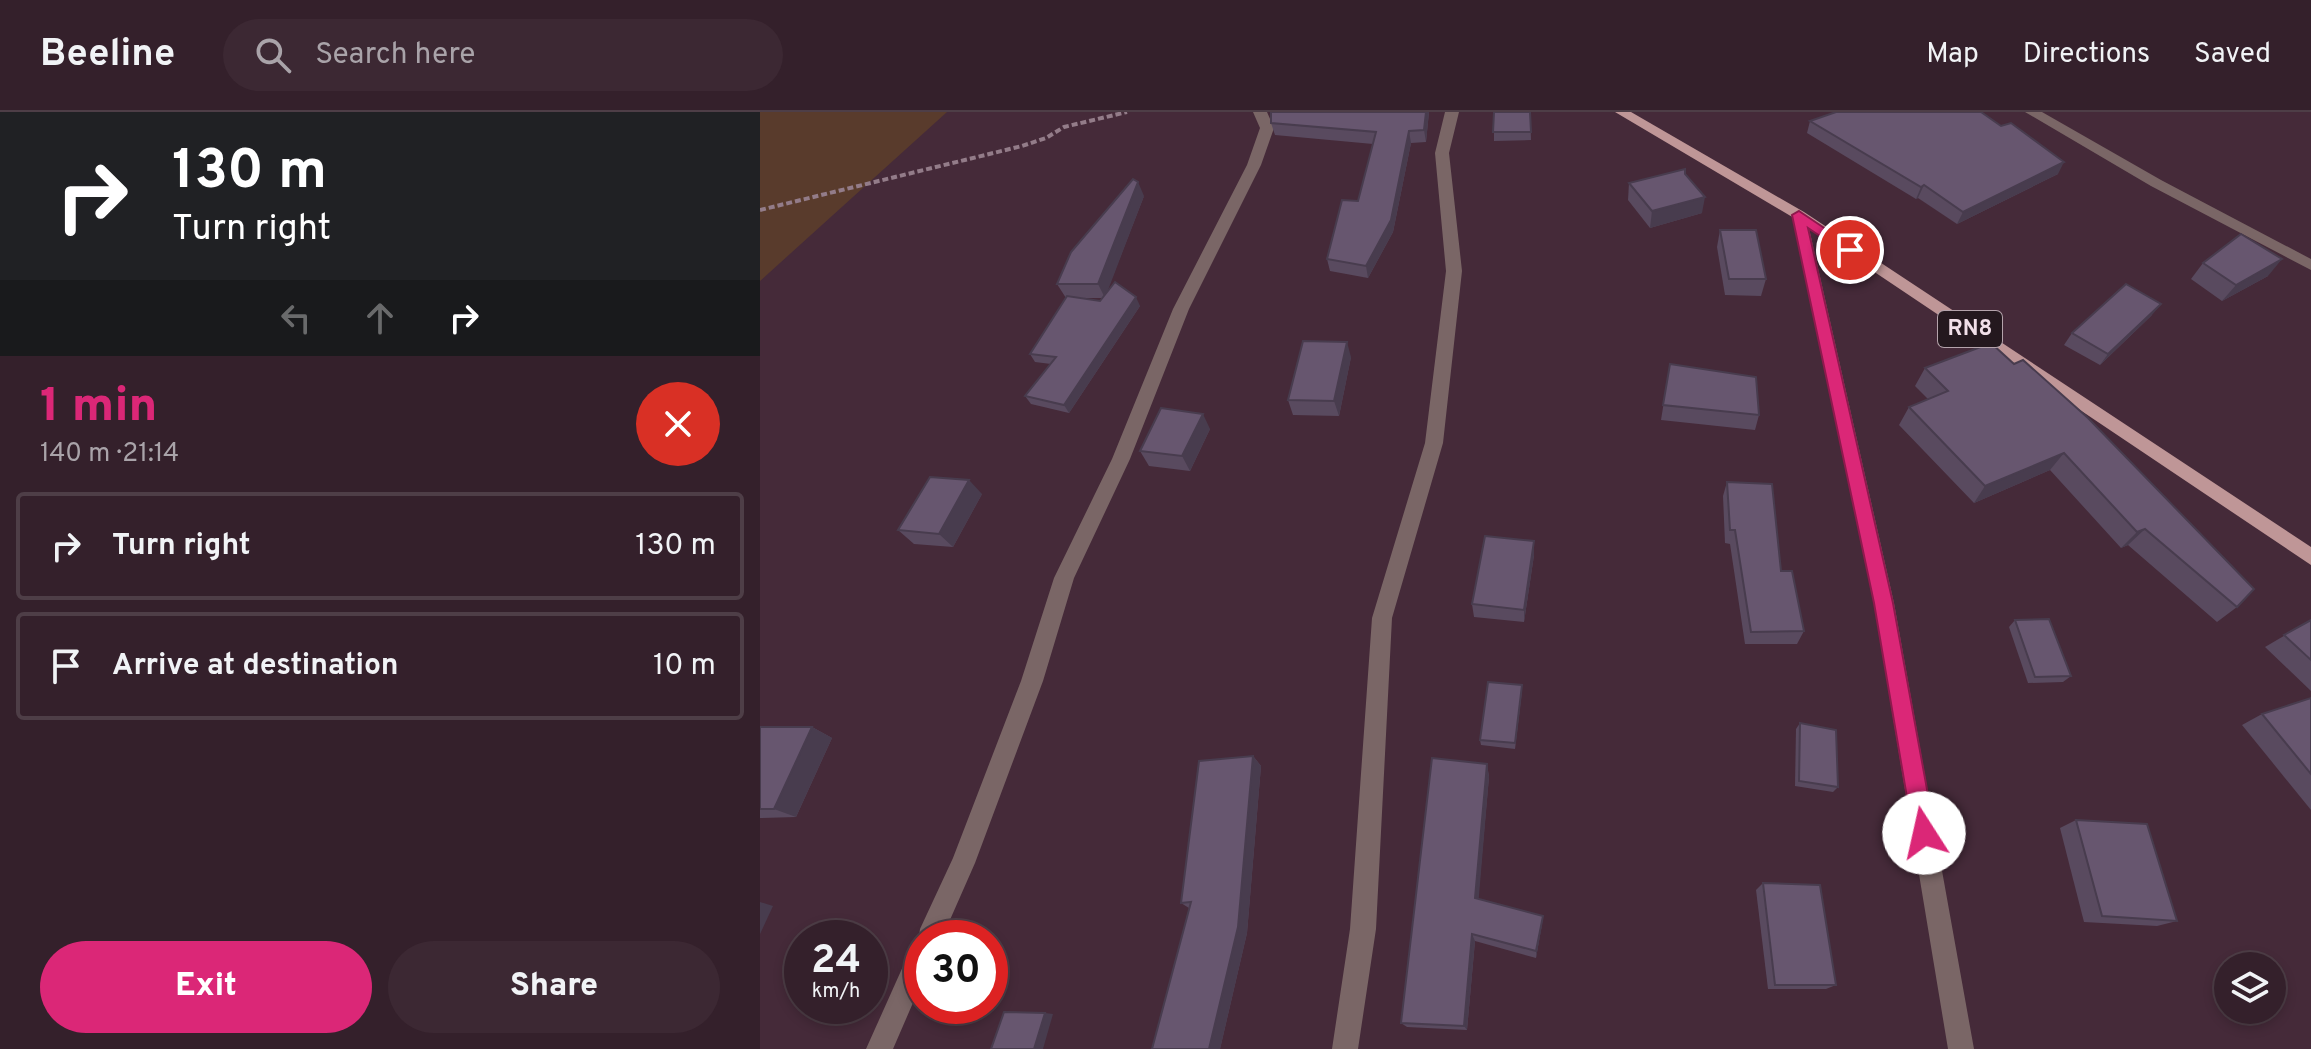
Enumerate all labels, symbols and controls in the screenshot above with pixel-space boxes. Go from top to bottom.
search box [223,19,783,91]
text: Beeline [40,31,175,80]
icon: search [251,33,295,77]
text: Search here [315,37,475,74]
text: Map [1926,37,1979,73]
text: Directions [2023,37,2150,73]
text: Saved [2194,37,2271,73]
text: 130 m [172,138,327,208]
icon: right [40,144,144,248]
text: Turn right [172,207,331,253]
pin [1816,216,1884,284]
icon: arrive [1828,228,1872,272]
icon: left [274,296,318,340]
icon: ahead [358,296,402,340]
icon: right [442,296,486,340]
road number: RN8 [1938,311,2002,347]
text: 1 min [40,378,157,438]
button: close [636,382,720,466]
text: 140 m · 21:14 [40,438,179,471]
icon: right [44,524,88,568]
text: Turn right [112,528,250,565]
text: 130 m [635,528,716,565]
icon: arrive [44,644,88,688]
text: Arrive at destination [112,648,398,685]
text: 10 m [653,648,716,685]
position arrow [1882,791,1966,875]
speed limit sign: 30 [904,920,1008,1024]
text: 24 [811,937,861,987]
button: Exit [40,941,372,1033]
button: Share [388,941,720,1033]
map controls [2214,952,2286,1024]
button: layers [2214,952,2286,1024]
text: km/h [812,979,860,1005]

